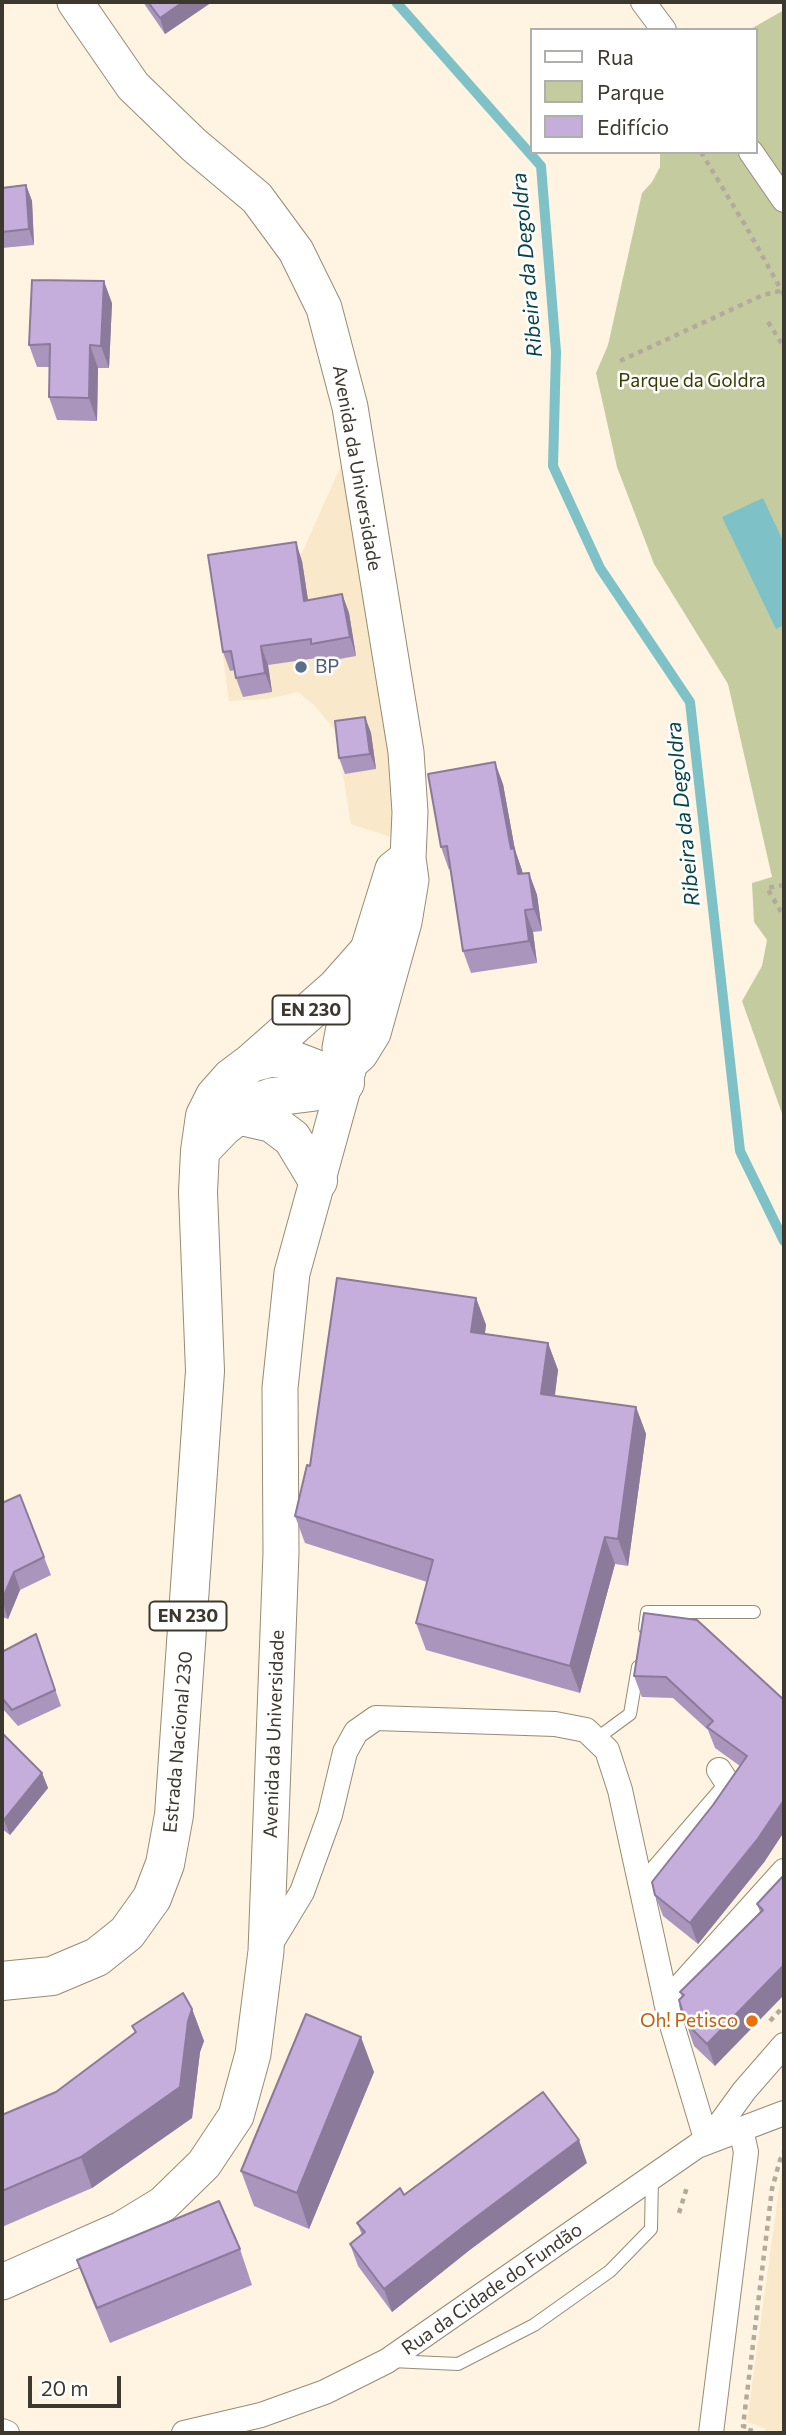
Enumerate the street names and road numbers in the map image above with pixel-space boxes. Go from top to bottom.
street label: Avenida da Universidade [328,363,386,573]
road number: EN 230 [272,995,350,1024]
road number: EN 230 [150,1602,227,1630]
street label: Avenida da Universidade [259,1629,289,1839]
street label: Estrada Nacional 230 [159,1650,197,1834]
street label: Rua da Cidade do Fundão [397,2218,587,2360]

